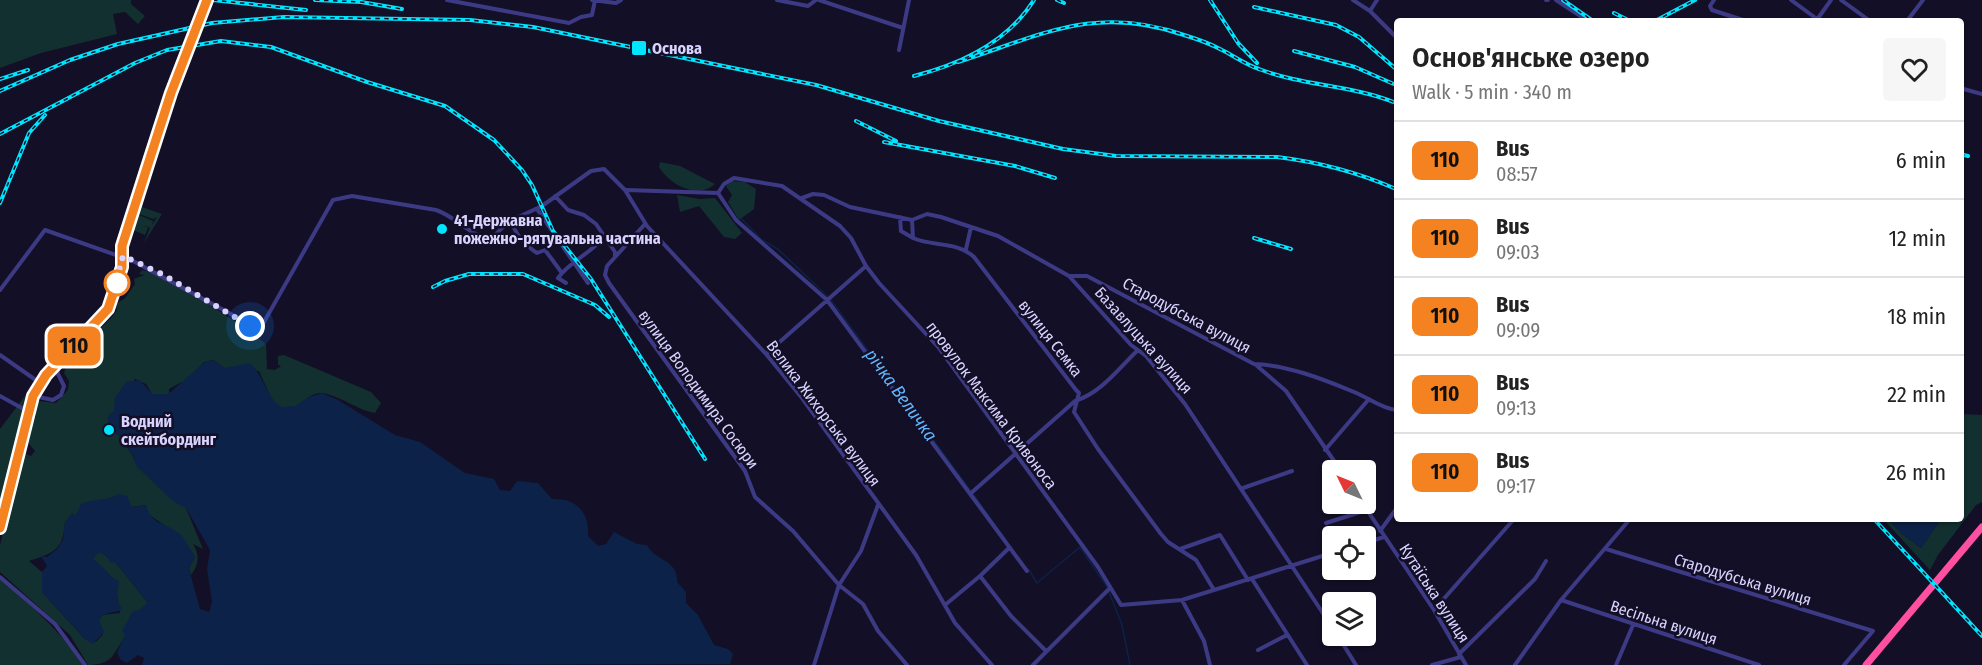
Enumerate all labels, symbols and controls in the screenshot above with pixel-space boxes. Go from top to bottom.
button: heart [1883,38,1946,101]
marker: Основа [630,39,648,57]
place label: Основа [652,39,702,58]
text: Основ'янське озеро [1412,41,1650,74]
text: Walk · 5 min · 340 m [1412,80,1572,104]
text: Bus [1496,135,1529,162]
text: 110 [1431,147,1459,173]
text: 6 min [1896,147,1946,174]
text: 08:57 [1496,162,1538,186]
place label: 41-Державна пожежно-рятувальна частина [454,211,661,248]
text: Bus [1496,213,1529,240]
marker: 41-Державна пожежно-рятувальна частина [435,222,449,236]
text: 110 [1431,225,1459,251]
text: 12 min [1888,225,1946,252]
text: 09:03 [1496,240,1539,264]
unlabelled marker [104,270,130,296]
street label: Стародубська вулиця [1119,274,1254,357]
street label: Базавлуцька вулиця [1091,283,1197,398]
text: Bus [1496,291,1529,318]
street label: вулиця Семка [1015,296,1087,381]
text: 110 [1431,303,1459,329]
text: 18 min [1887,303,1946,330]
street label: вулиця Володимира Сосюри [635,306,763,472]
your location [235,311,265,341]
street label: провулок Максима Кривоноса [922,318,1061,493]
text: 09:09 [1496,318,1540,342]
line badge: 110 [40,326,109,366]
text: 110 [60,333,88,359]
street label: Велика Жихорська вулиця [763,337,885,490]
water label: річка Величка [860,345,942,445]
text: Bus [1496,369,1529,396]
text: 110 [1431,381,1459,407]
text: 22 min [1887,381,1946,408]
text: 09:13 [1496,396,1536,420]
place label: Водний скейтбординг [121,412,217,449]
marker: Водний скейтбординг [102,423,116,437]
text: Bus [1496,447,1529,474]
text: 110 [1431,459,1459,485]
text: 26 min [1886,459,1946,486]
north arrow [1322,460,1376,514]
map controls [1322,460,1376,646]
text: 09:17 [1496,474,1535,498]
button: locate [1322,526,1376,580]
street label: Кутаїська вулиця [1395,540,1474,646]
street label: Стародубська вулиця [1672,550,1814,609]
button: layers [1322,592,1376,646]
street label: Весільна вулиця [1608,596,1720,649]

